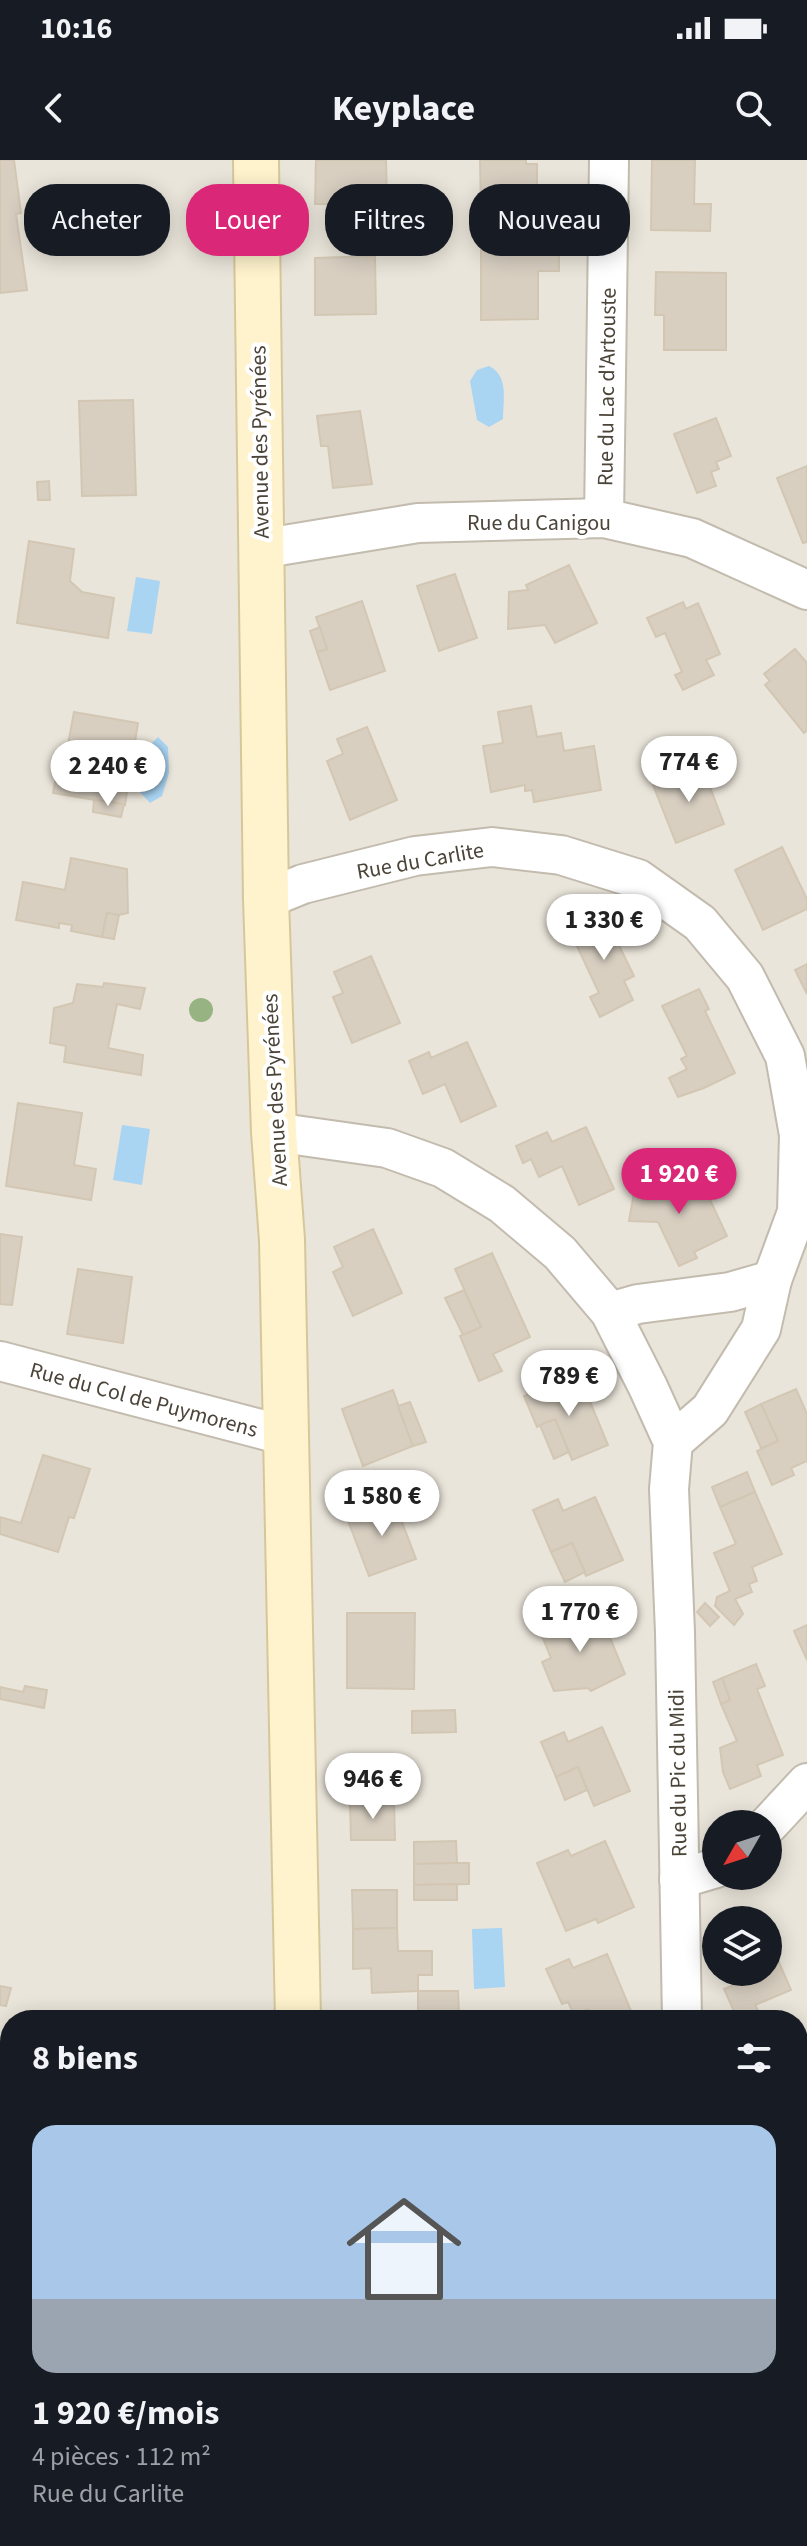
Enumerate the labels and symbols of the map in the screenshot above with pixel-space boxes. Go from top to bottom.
street label: Rue du Lac d'Artouste [589,287,625,487]
street label: Avenue des Pyrénées [242,345,278,539]
street label: Rue du Canigou [467,507,611,539]
pin: 774 € [633,736,745,804]
pin: 2 240 € [34,740,182,808]
street label: Rue du Carlite [354,834,486,888]
pin: 1 330 € [530,894,678,962]
street label: Avenue des Pyrénées [254,993,296,1187]
pin: 1 920 € [605,1148,753,1216]
pin: 789 € [513,1350,625,1418]
street label: Rue du Col de Puymorens [26,1354,261,1446]
pin: 1 580 € [308,1470,456,1538]
pin: 1 770 € [506,1586,654,1654]
street label: Rue du Pic du Midi [661,1689,695,1857]
pin: 946 € [317,1753,429,1821]
north arrow [702,1810,782,1890]

